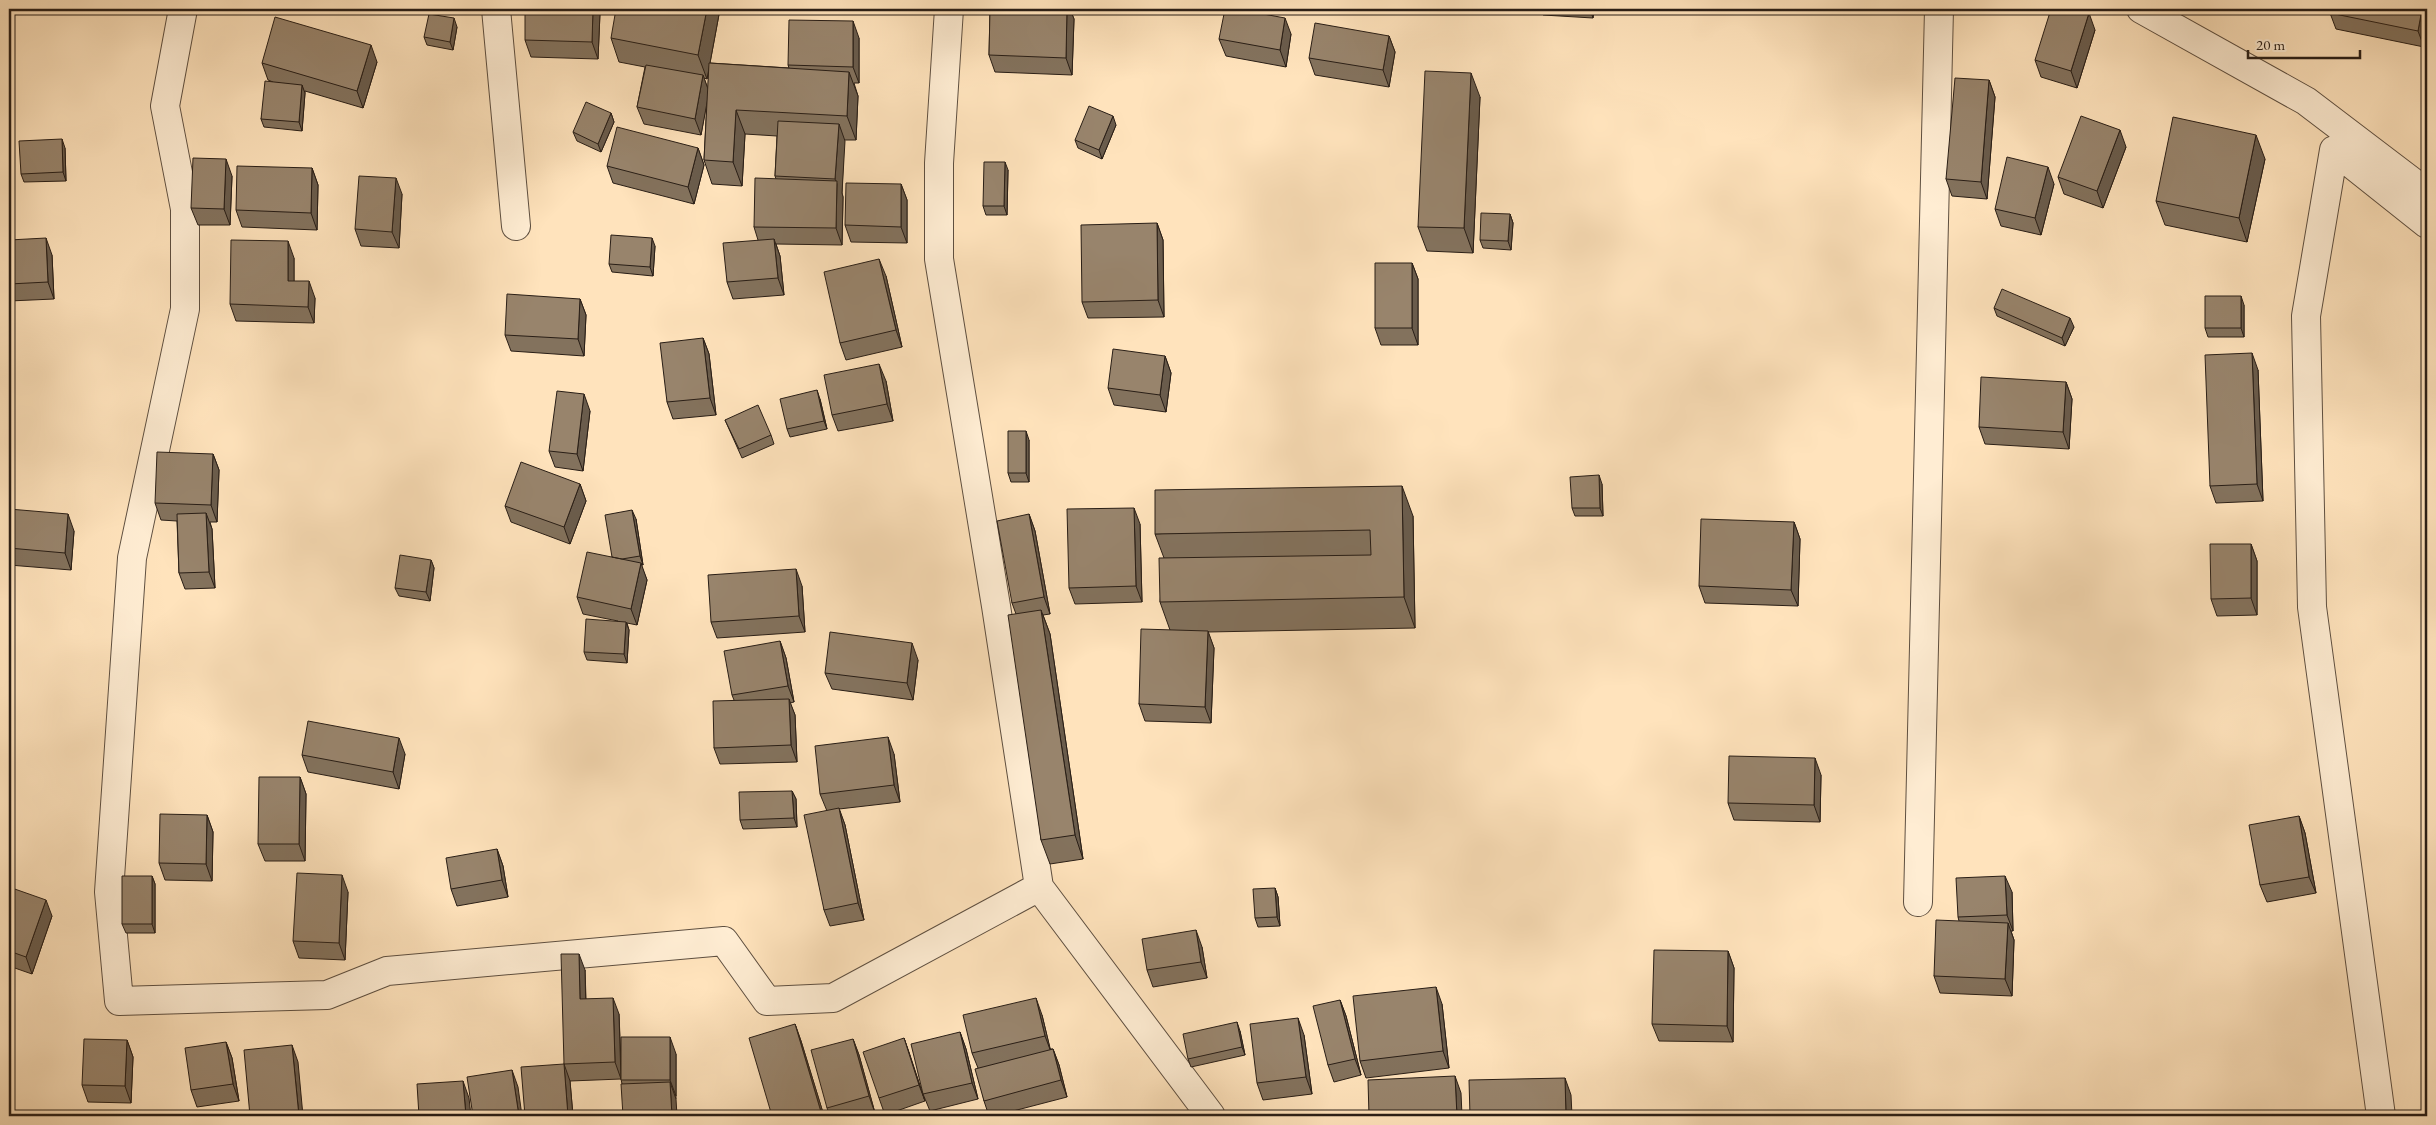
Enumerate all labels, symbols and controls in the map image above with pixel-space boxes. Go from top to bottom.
scale bar [2248,28,2361,60]
text: 20 m [2256,35,2285,54]

